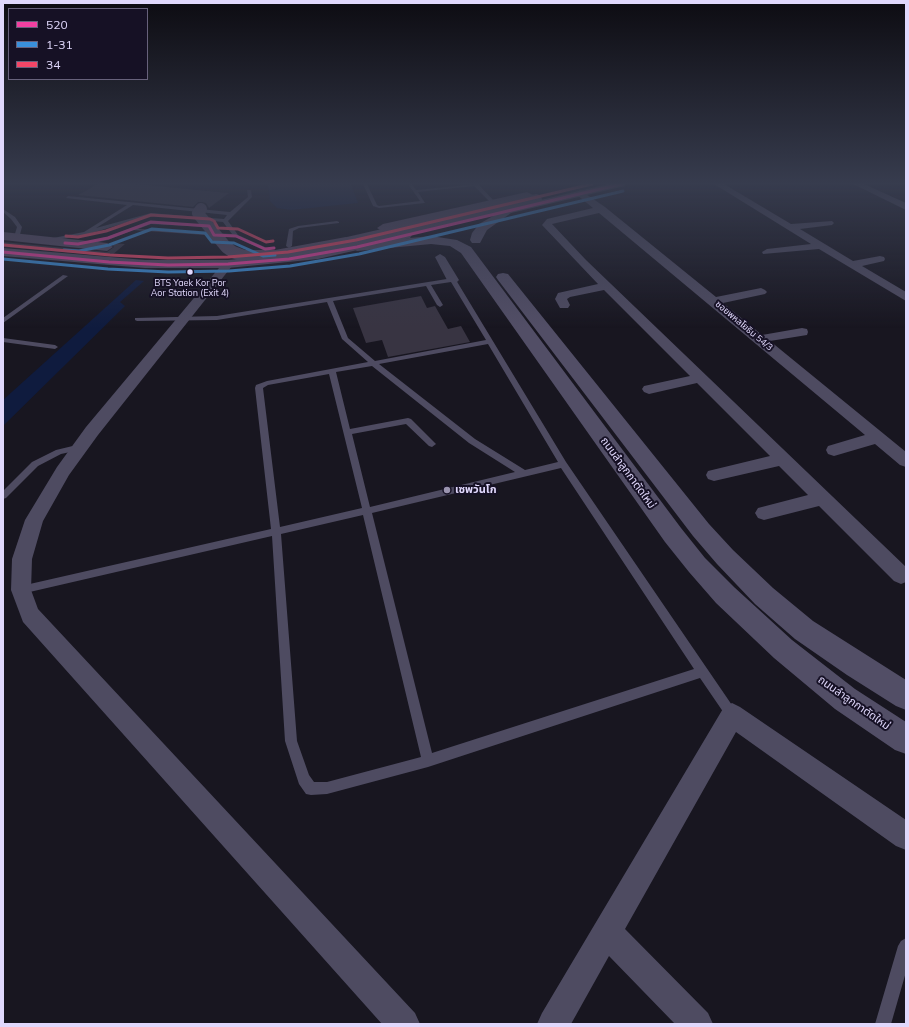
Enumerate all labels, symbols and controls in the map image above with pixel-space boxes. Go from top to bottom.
legend [8,8,148,80]
text: 520 [46,17,68,32]
text: 1-31 [46,37,73,52]
text: 34 [46,57,60,72]
marker: BTS Yaek Kor Por Aor Station (Exit 4) [185,267,195,277]
place label: BTS Yaek Kor Por Aor Station (Exit 4) [151,278,229,299]
street label: ซอยพหลโยธิน 54/3 [713,299,775,353]
street label: ถนนลำลูกกาตัดใหม่ [598,435,658,511]
place label: เซพวันโก [455,483,496,497]
marker: เซพวันโก [442,485,452,495]
street label: ถนนลำลูกกาตัดใหม่ [815,673,893,733]

